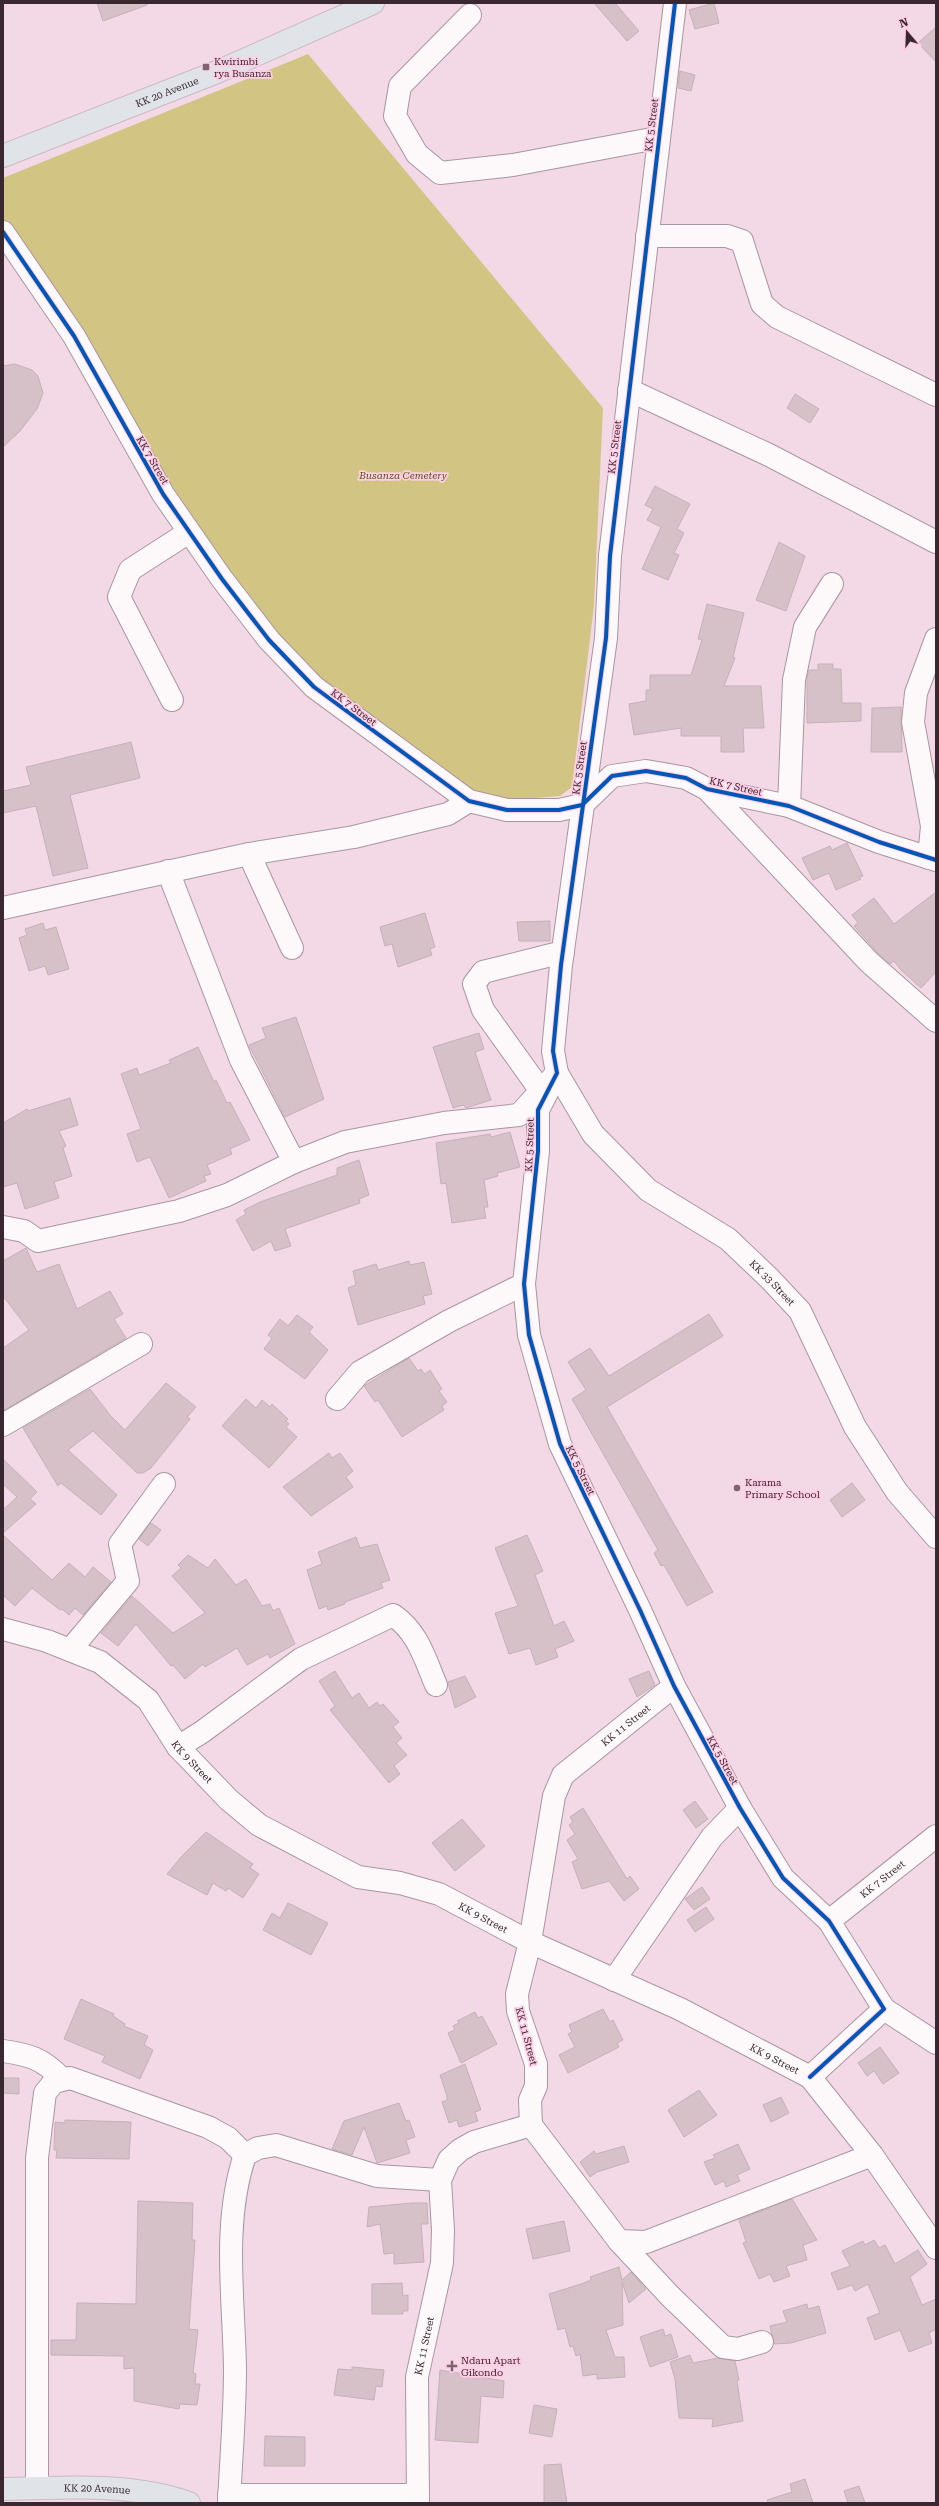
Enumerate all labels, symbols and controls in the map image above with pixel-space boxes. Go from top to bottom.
north arrow [887,12,927,52]
text: N [898,15,911,31]
place label: Kwirimbi rya Busanza [214,56,272,79]
marker: Kwirimbi rya Busanza [201,62,211,72]
street label: KK 20 Avenue [134,75,201,109]
street label: KK 5 Street [643,97,660,152]
street label: KK 5 Street [606,419,623,474]
street label: KK 7 Street [134,434,171,487]
park label: Busanza Cemetery [358,470,448,481]
street label: KK 7 Street [329,687,379,728]
street label: KK 5 Street [570,740,589,796]
street label: KK 7 Street [708,775,764,798]
street label: KK 5 Street [523,1118,536,1172]
street label: KK 33 Street [747,1258,797,1308]
street label: KK 5 Street [564,1444,597,1497]
place label: Karama Primary School [745,1477,820,1500]
marker: Karama Primary School [732,1483,742,1493]
street label: KK 11 Street [599,1702,653,1748]
street label: KK 5 Street [705,1734,741,1787]
street label: KK 9 Street [169,1739,215,1785]
street label: KK 7 Street [858,1858,907,1900]
street label: KK 9 Street [457,1900,510,1935]
street label: KK 11 Street [514,2006,540,2067]
street label: KK 9 Street [748,2042,801,2076]
street label: KK 11 Street [413,2315,436,2376]
place label: Ndaru Apart Gikondo [461,2355,521,2378]
marker: Ndaru Apart Gikondo [446,2360,458,2372]
street label: KK 20 Avenue [64,2482,131,2496]

